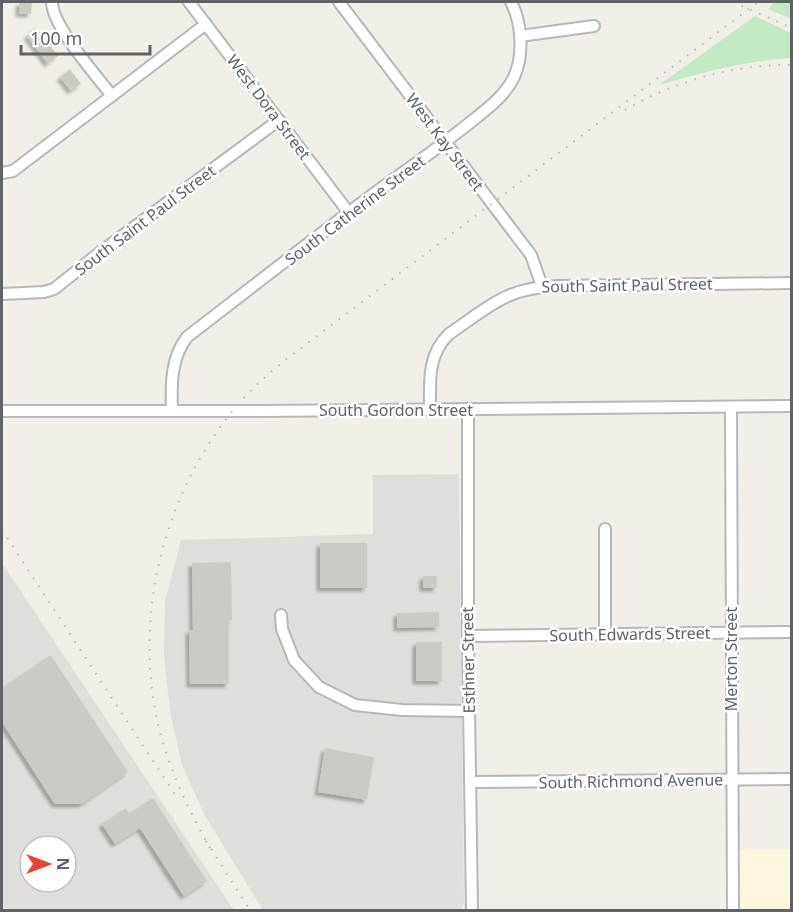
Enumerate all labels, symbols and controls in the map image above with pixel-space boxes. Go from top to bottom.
scale bar [21,18,150,56]
text: 100 m [30,26,82,50]
street label: West Dora Street [222,50,316,164]
street label: West Kay Street [401,89,489,196]
street label: South Catherine Street [280,150,430,270]
street label: South Saint Paul Street [70,160,220,280]
street label: South Saint Paul Street [541,273,713,297]
street label: South Gordon Street [319,399,473,421]
street label: Esthner Street [456,606,480,713]
street label: Merton Street [720,607,742,711]
street label: South Edwards Street [549,622,711,646]
street label: South Richmond Avenue [539,768,723,794]
north arrow [18,834,78,894]
text: N [52,857,74,871]

